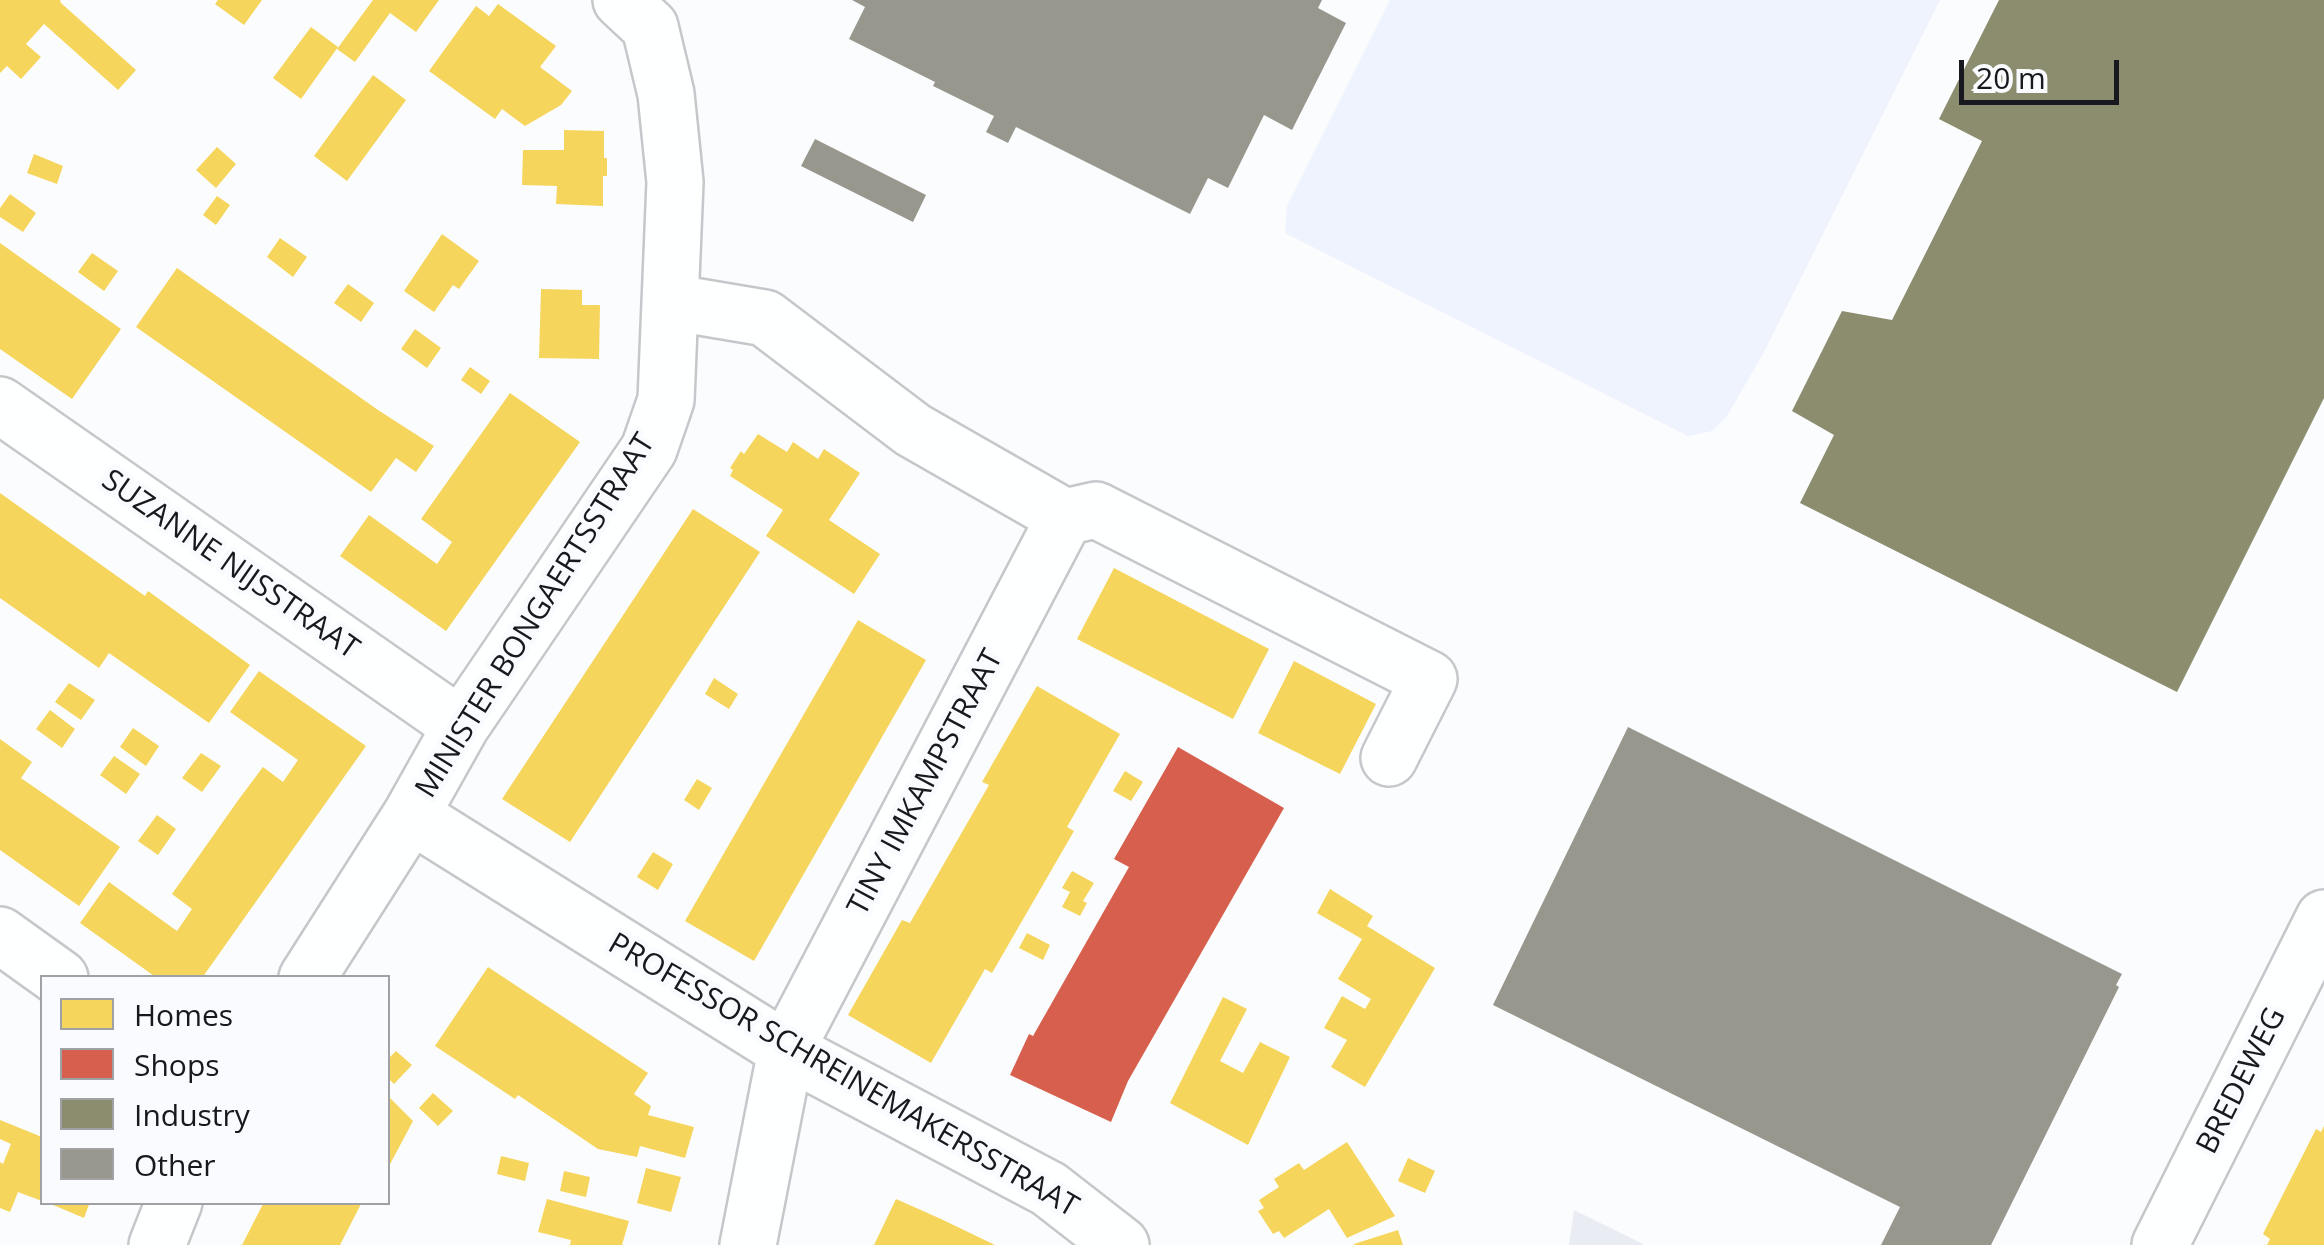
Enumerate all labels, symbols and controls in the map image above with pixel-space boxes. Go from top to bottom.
scale bar [1964,40,2124,102]
text: 20 m [1976,57,2046,98]
street label: MINISTER BONGAERTSSTRAAT [409,427,663,805]
street label: SUZANNE NIJSSTRAAT [95,463,365,667]
street label: TINY IMKAMPSTRAAT [841,644,1011,922]
street label: PROFESSOR SCHREINEMAKERSSTRAAT [602,926,1084,1226]
legend [40,975,390,1205]
text: Homes [134,994,233,1035]
street label: BREDEWEG [2190,1002,2294,1160]
text: Shops [134,1044,220,1085]
text: Industry [134,1094,250,1135]
text: Other [134,1144,216,1185]

